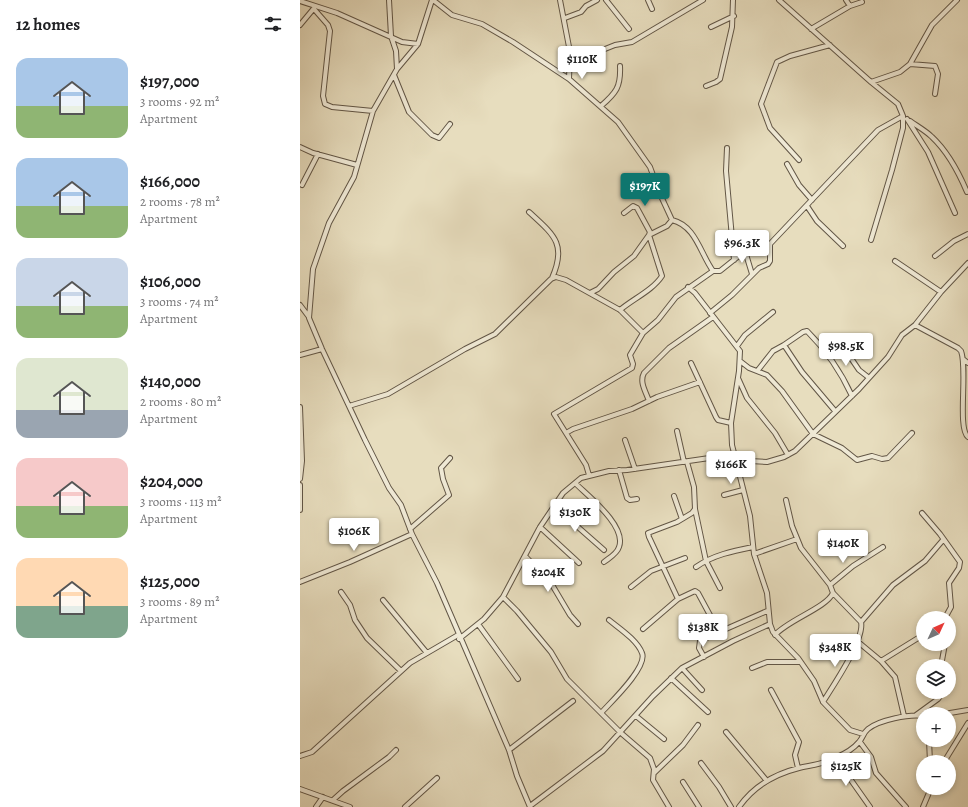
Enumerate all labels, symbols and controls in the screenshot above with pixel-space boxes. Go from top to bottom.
text: 12 homes [16,13,80,36]
icon: filters [262,13,284,35]
pin: $110K [554,46,610,80]
text: $110K [567,50,597,67]
text: $197,000 [140,70,199,93]
icon: home [48,74,96,122]
text: 3 rooms · 92 m² [140,93,219,110]
text: Apartment [140,110,198,127]
text: $166,000 [140,170,200,193]
pin: $197K [617,173,673,207]
icon: home [48,174,96,222]
text: $197K [630,177,660,194]
text: 2 rooms · 78 m² [140,193,220,210]
text: Apartment [140,210,198,227]
pin: $96.3K [709,230,775,264]
text: $96.3K [724,234,760,251]
text: $106,000 [140,270,201,293]
icon: home [48,274,96,322]
text: 3 rooms · 74 m² [140,293,219,310]
text: Apartment [140,310,198,327]
pin: $98.5K [813,333,879,367]
text: $98.5K [828,337,864,354]
text: $140,000 [140,370,201,393]
icon: home [48,374,96,422]
text: 2 rooms · 80 m² [140,393,221,410]
text: Apartment [140,410,198,427]
pin: $166K [703,451,759,485]
text: $166K [715,455,747,472]
text: $204,000 [140,470,203,493]
icon: home [48,474,96,522]
text: 3 rooms · 113 m² [140,493,222,510]
pin: $130K [547,499,603,533]
text: $130K [559,503,591,520]
text: Apartment [140,510,198,527]
pin: $106K [326,518,382,552]
text: $106K [338,522,370,539]
pin: $140K [815,530,871,564]
text: $140K [827,534,859,551]
pin: $204K [520,559,576,593]
text: $204K [531,563,565,580]
text: $125,000 [140,570,200,593]
icon: home [48,574,96,622]
text: 3 rooms · 89 m² [140,593,219,610]
text: Apartment [140,610,198,627]
north arrow [916,611,956,651]
map controls [916,611,956,795]
pin: $138K [675,614,731,648]
text: $138K [687,618,719,635]
pin: $348K [807,634,863,668]
text: $348K [819,638,851,655]
button: layers [916,659,956,699]
button: + [916,707,956,747]
pin: $125K [818,753,874,787]
button: − [916,755,956,795]
text: $125K [830,757,862,774]

